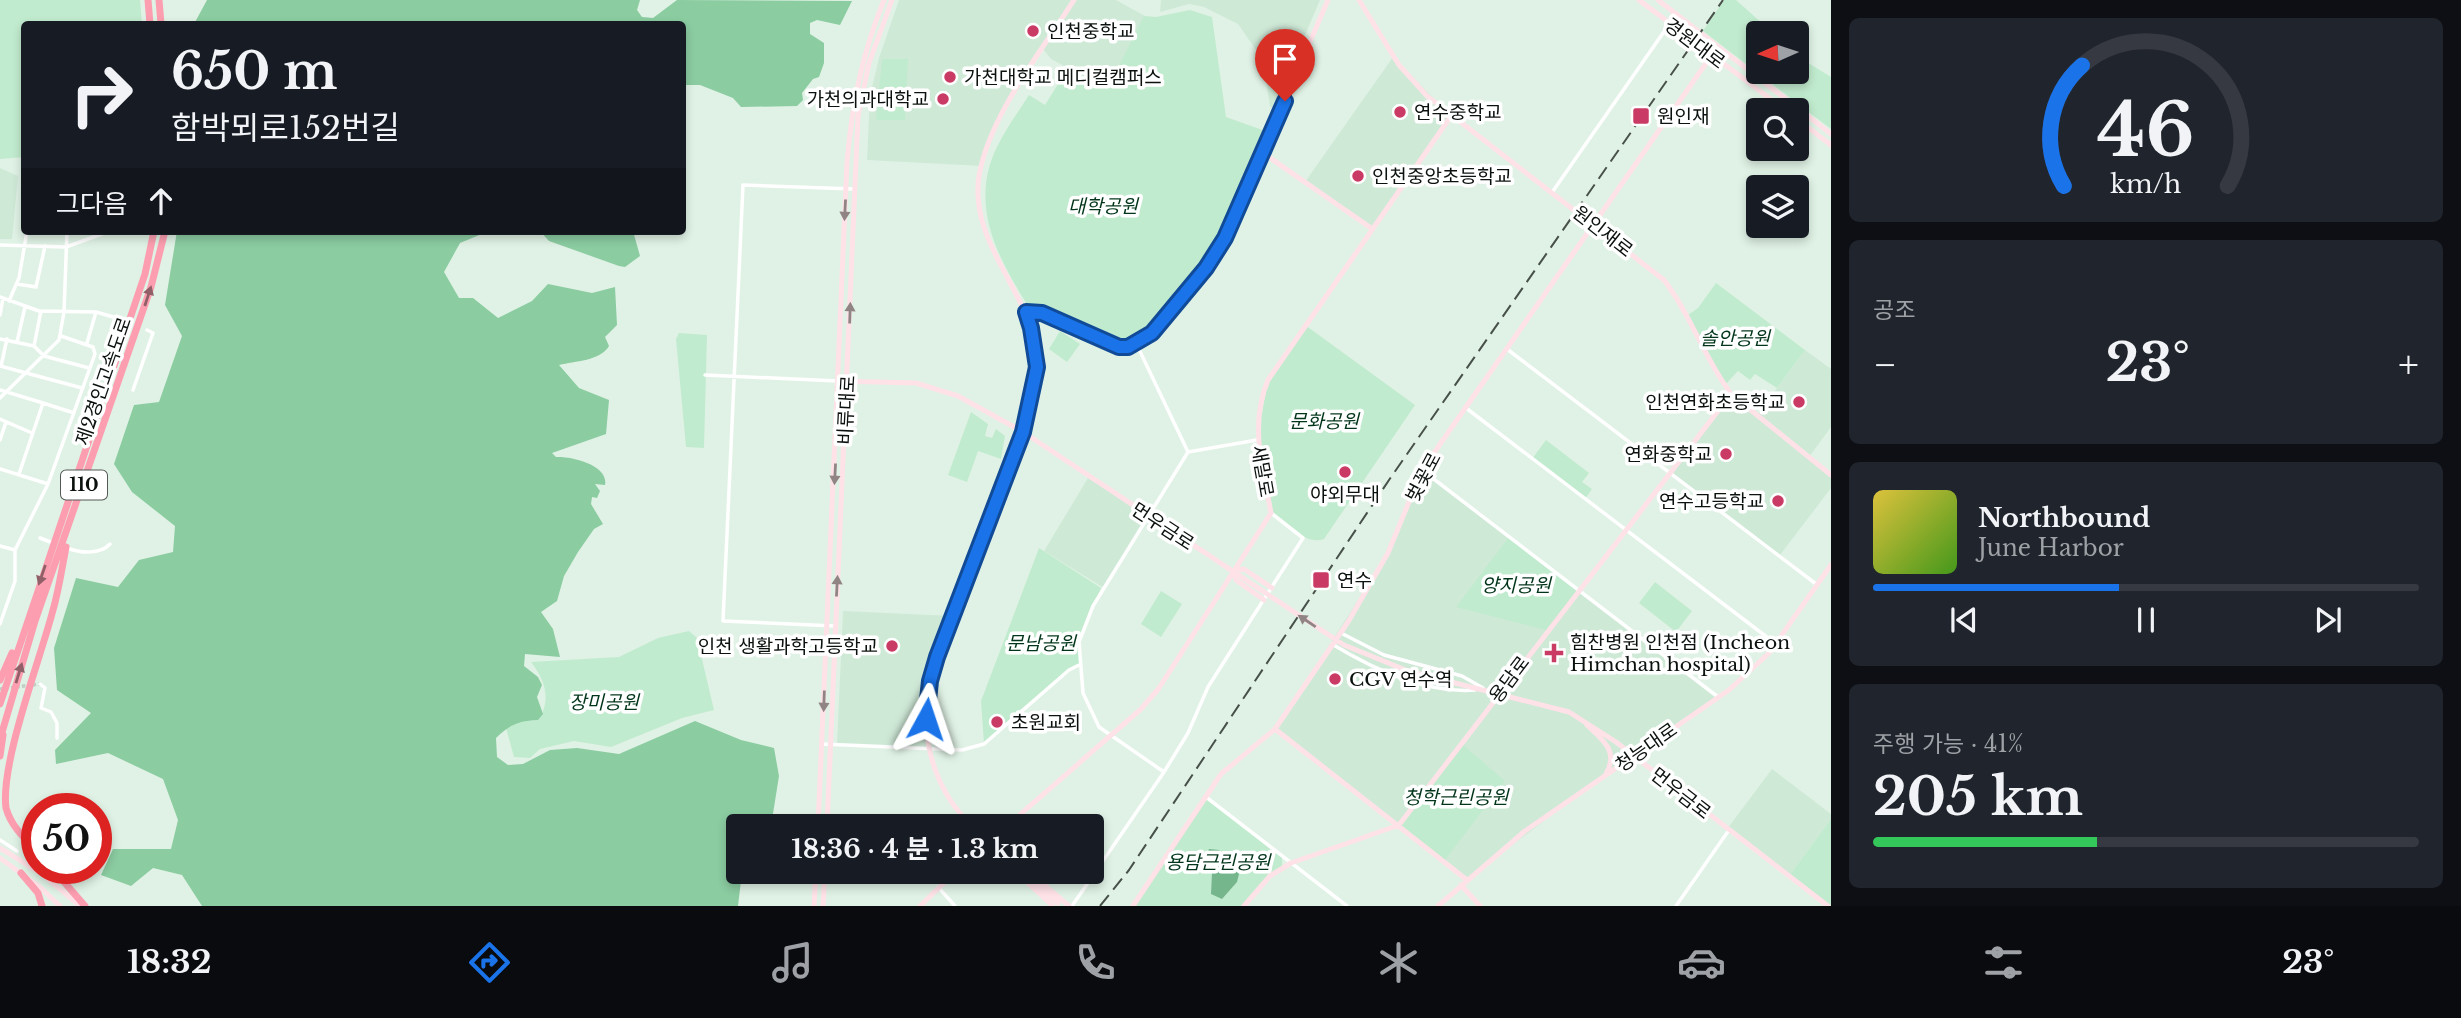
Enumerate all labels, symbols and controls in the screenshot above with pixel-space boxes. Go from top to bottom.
street label: 경원대로 [1660,13,1730,74]
place label: 인천중학교 [1047,20,1134,43]
north arrow [1746,21,1810,84]
map controls [1746,21,1809,238]
marker: 인천중학교 [1025,23,1041,39]
pin [1255,29,1315,101]
icon: arrive [1266,40,1304,78]
text: 650 m [171,41,337,102]
icon: right [56,49,147,140]
place label: 가천대학교 메디컬캠퍼스 [964,66,1162,89]
marker: 가천대학교 메디컬캠퍼스 [942,69,958,85]
text: 46 [2097,85,2195,176]
place label: 가천의과대학교 [807,88,929,111]
marker: 가천의과대학교 [935,91,951,107]
button: search [1746,98,1809,161]
place label: 연수중학교 [1414,101,1501,124]
marker: 연수중학교 [1392,104,1408,120]
place label: 원인재 [1657,105,1709,128]
marker: 원인재 [1631,106,1651,126]
text: 함박뫼로152번길 [171,108,400,148]
place label: 인천중앙초등학교 [1372,165,1512,188]
marker: 인천중앙초등학교 [1350,168,1366,184]
text: km/h [2111,169,2181,200]
button: layers [1746,175,1809,238]
icon: ahead [142,182,180,220]
text: 그다음 [56,188,128,220]
park label: 대학공원 [1068,195,1139,218]
one-way arrow [840,199,851,221]
street label: 원인재로 [1568,201,1637,262]
one-way arrow [144,285,154,306]
text: 공조 [1873,296,1915,324]
one-way arrow [844,302,856,324]
street label: 제2경인고속도로 [71,314,136,448]
park label: 솔안공원 [1700,327,1771,350]
text: 23° [2105,331,2190,395]
text: − [1873,341,1897,388]
text: + [2398,341,2419,388]
street label: 비류대로 [833,375,860,446]
place label: 인천연화초등학교 [1645,391,1785,414]
marker: 인천연화초등학교 [1791,394,1807,410]
park label: 문화공원 [1289,410,1360,433]
street label: 새말로 [1247,443,1278,499]
place label: 연화중학교 [1625,443,1712,466]
marker: 연화중학교 [1718,446,1734,462]
street label: 벚꽃로 [1401,449,1446,506]
one-way arrow [829,463,840,485]
marker: 야외무대 [1337,464,1353,480]
road number: 110 [61,471,107,500]
place label: 야외무대 [1310,483,1380,506]
place label: 연수고등학교 [1659,490,1764,513]
marker: 연수고등학교 [1770,493,1786,509]
street label: 먼우금로 [1127,498,1198,555]
text: Northbound [1978,502,2150,534]
text: June Harbor [1978,534,2124,562]
one-way arrow [36,565,47,586]
place label: 연수 [1337,569,1372,592]
marker: 연수 [1311,570,1331,590]
park label: 양지공원 [1481,574,1552,597]
one-way arrow [832,575,843,597]
icon: previous [1945,601,1983,639]
icon: pause [2127,601,2165,639]
icon: next [2309,601,2347,639]
one-way arrow [1298,615,1317,628]
place label: 힘찬병원 인천점 (Incheon Himchan hospital) [1570,631,1790,676]
park label: 문남공원 [1006,632,1077,655]
place label: 인천 생활과학고등학교 [698,635,878,658]
marker: 인천 생활과학고등학교 [884,638,900,654]
marker: 힘찬병원 인천점 (Incheon Himchan hospital) [1544,643,1564,663]
street label: 용담로 [1484,651,1534,707]
one-way arrow [15,662,25,683]
place label: CGV 연수역 [1349,668,1452,691]
marker: CGV 연수역 [1327,671,1343,687]
position arrow [889,682,963,756]
one-way arrow [818,690,829,712]
park label: 장미공원 [569,691,640,714]
place label: 초원교회 [1011,711,1081,734]
marker: 초원교회 [989,714,1005,730]
street label: 청능대로 [1611,718,1682,777]
text: 주행 가능 · 41% [1873,730,2023,758]
street label: 먼우금로 [1646,763,1715,824]
text: 205 km [1873,765,2083,829]
park label: 청학근린공원 [1404,786,1510,809]
speed limit sign: 50 [21,793,112,884]
text: 18:36 · 4 분 · 1.3 km [791,833,1039,865]
park label: 용담근린공원 [1166,851,1272,874]
icon: directions [465,938,514,987]
icon: music [768,938,817,987]
icon: phone [1071,938,1120,987]
icon: climate [1374,938,1423,987]
icon: car [1677,938,1726,987]
icon: filters [1979,938,2028,987]
text: 18:32 [127,942,211,982]
text: 23° [2282,942,2334,982]

